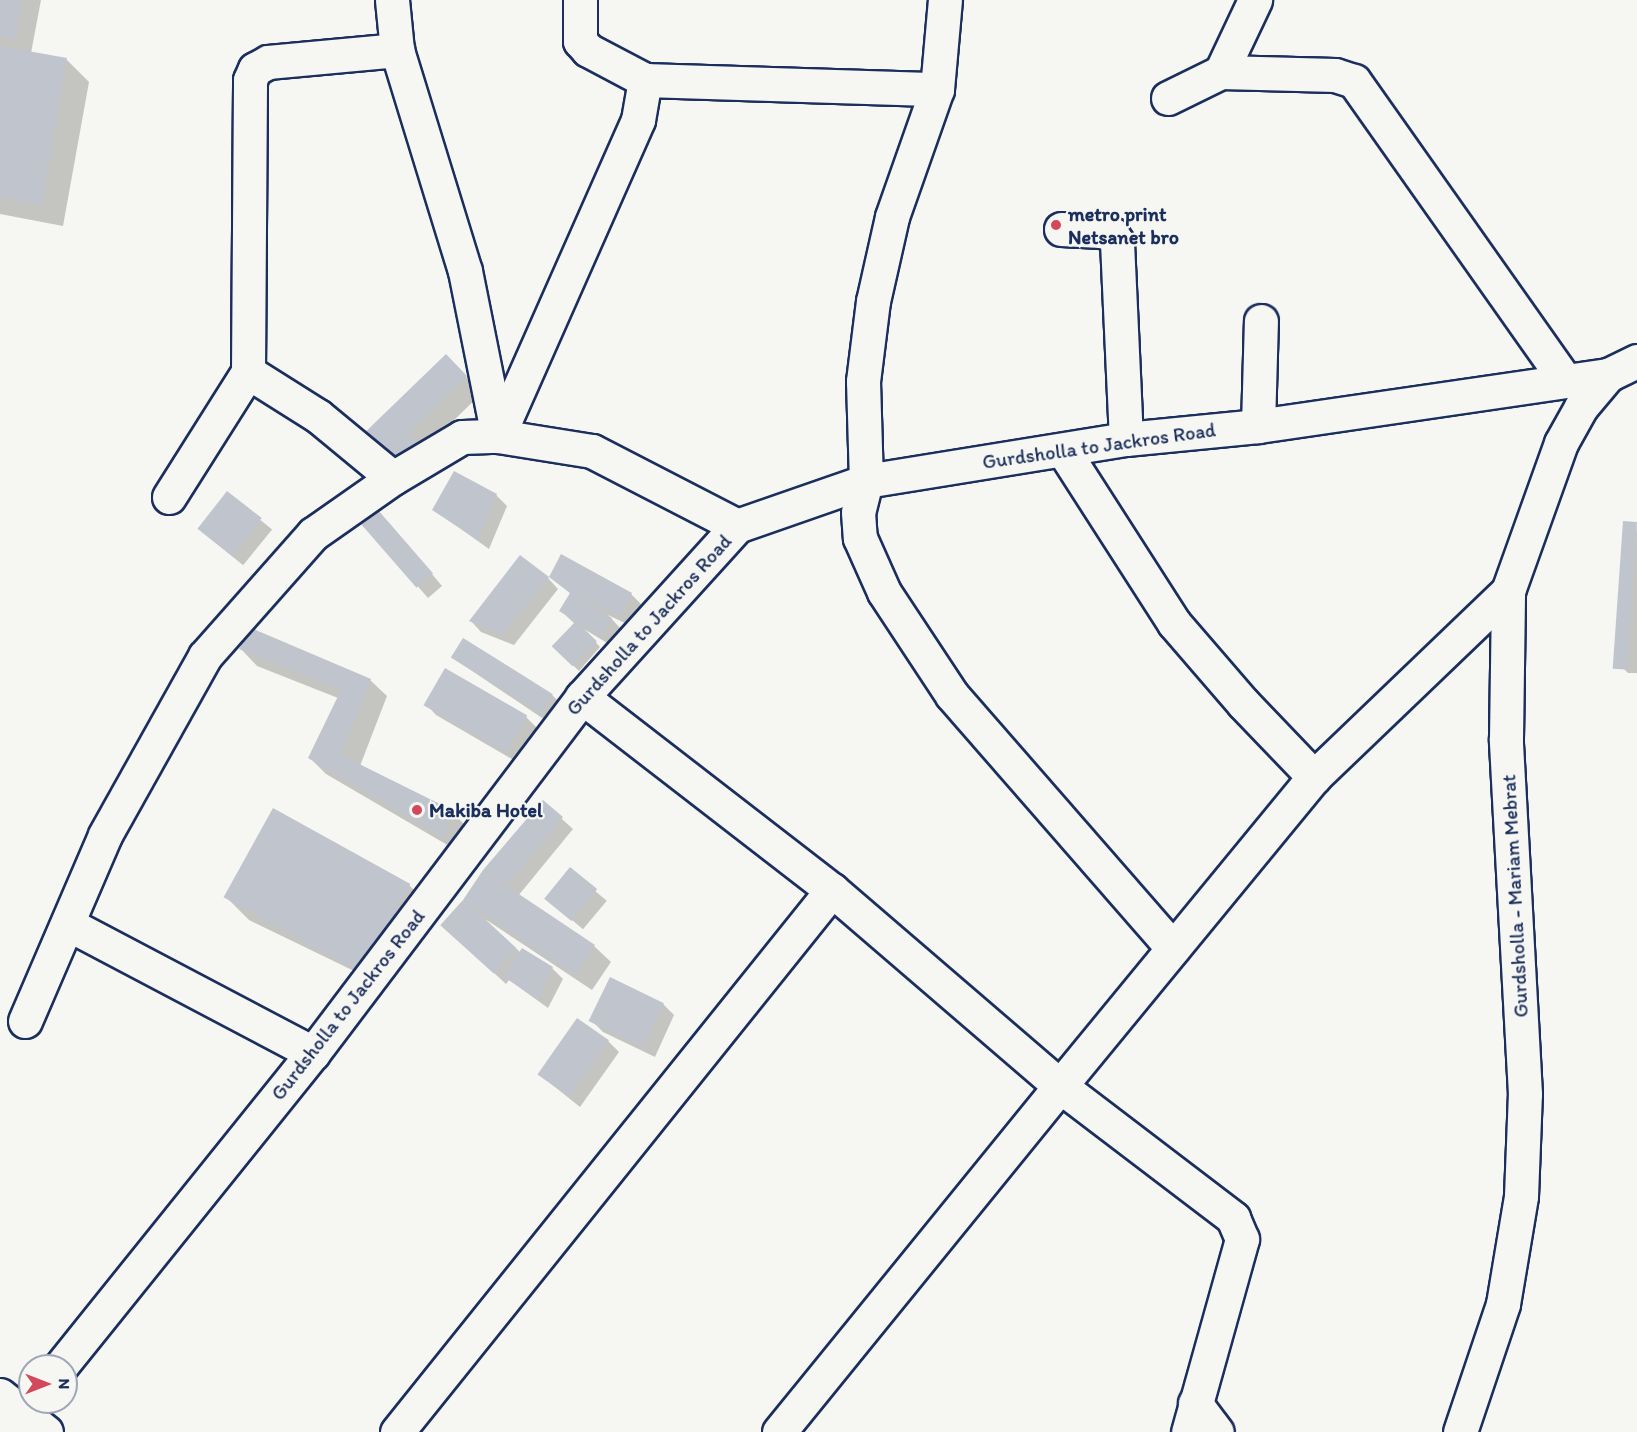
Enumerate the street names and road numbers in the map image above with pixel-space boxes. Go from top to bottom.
street label: Gurdsholla to Jackros Road [981,418,1217,474]
street label: Gurdsholla to Jackros Road [561,529,737,721]
street label: Gurdsholla - Mariam Mebrat [1497,774,1533,1018]
street label: Gurdsholla to Jackros Road [266,905,430,1105]

